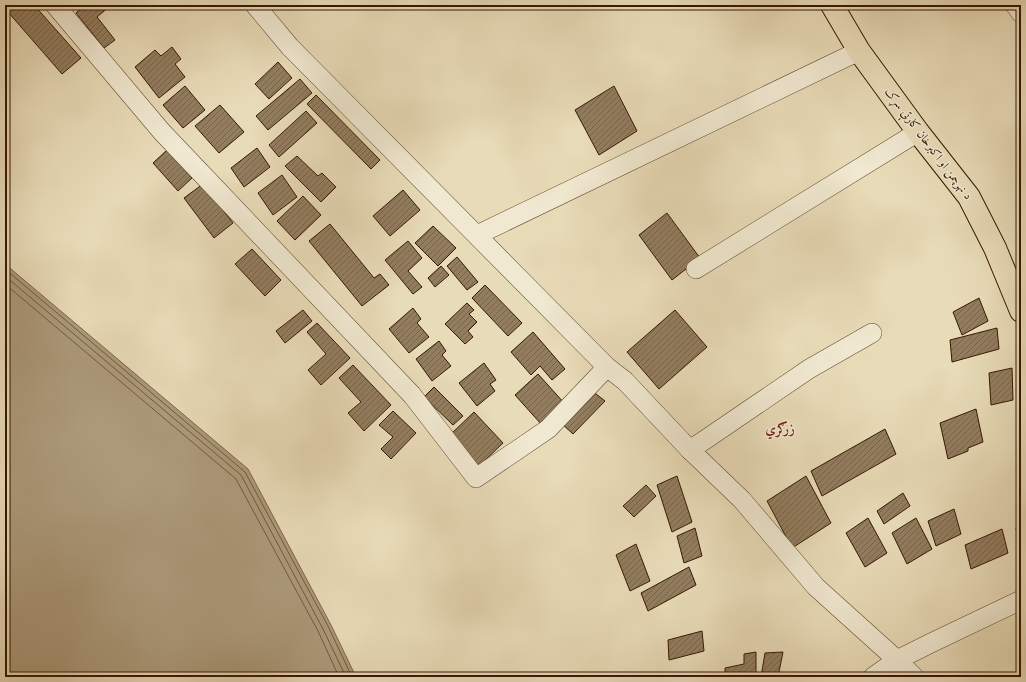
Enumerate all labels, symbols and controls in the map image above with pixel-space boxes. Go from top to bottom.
street label: د نهرچمن او اکبرخان کارتې سړک [880,85,975,204]
district label: زرګري [765,421,795,440]

